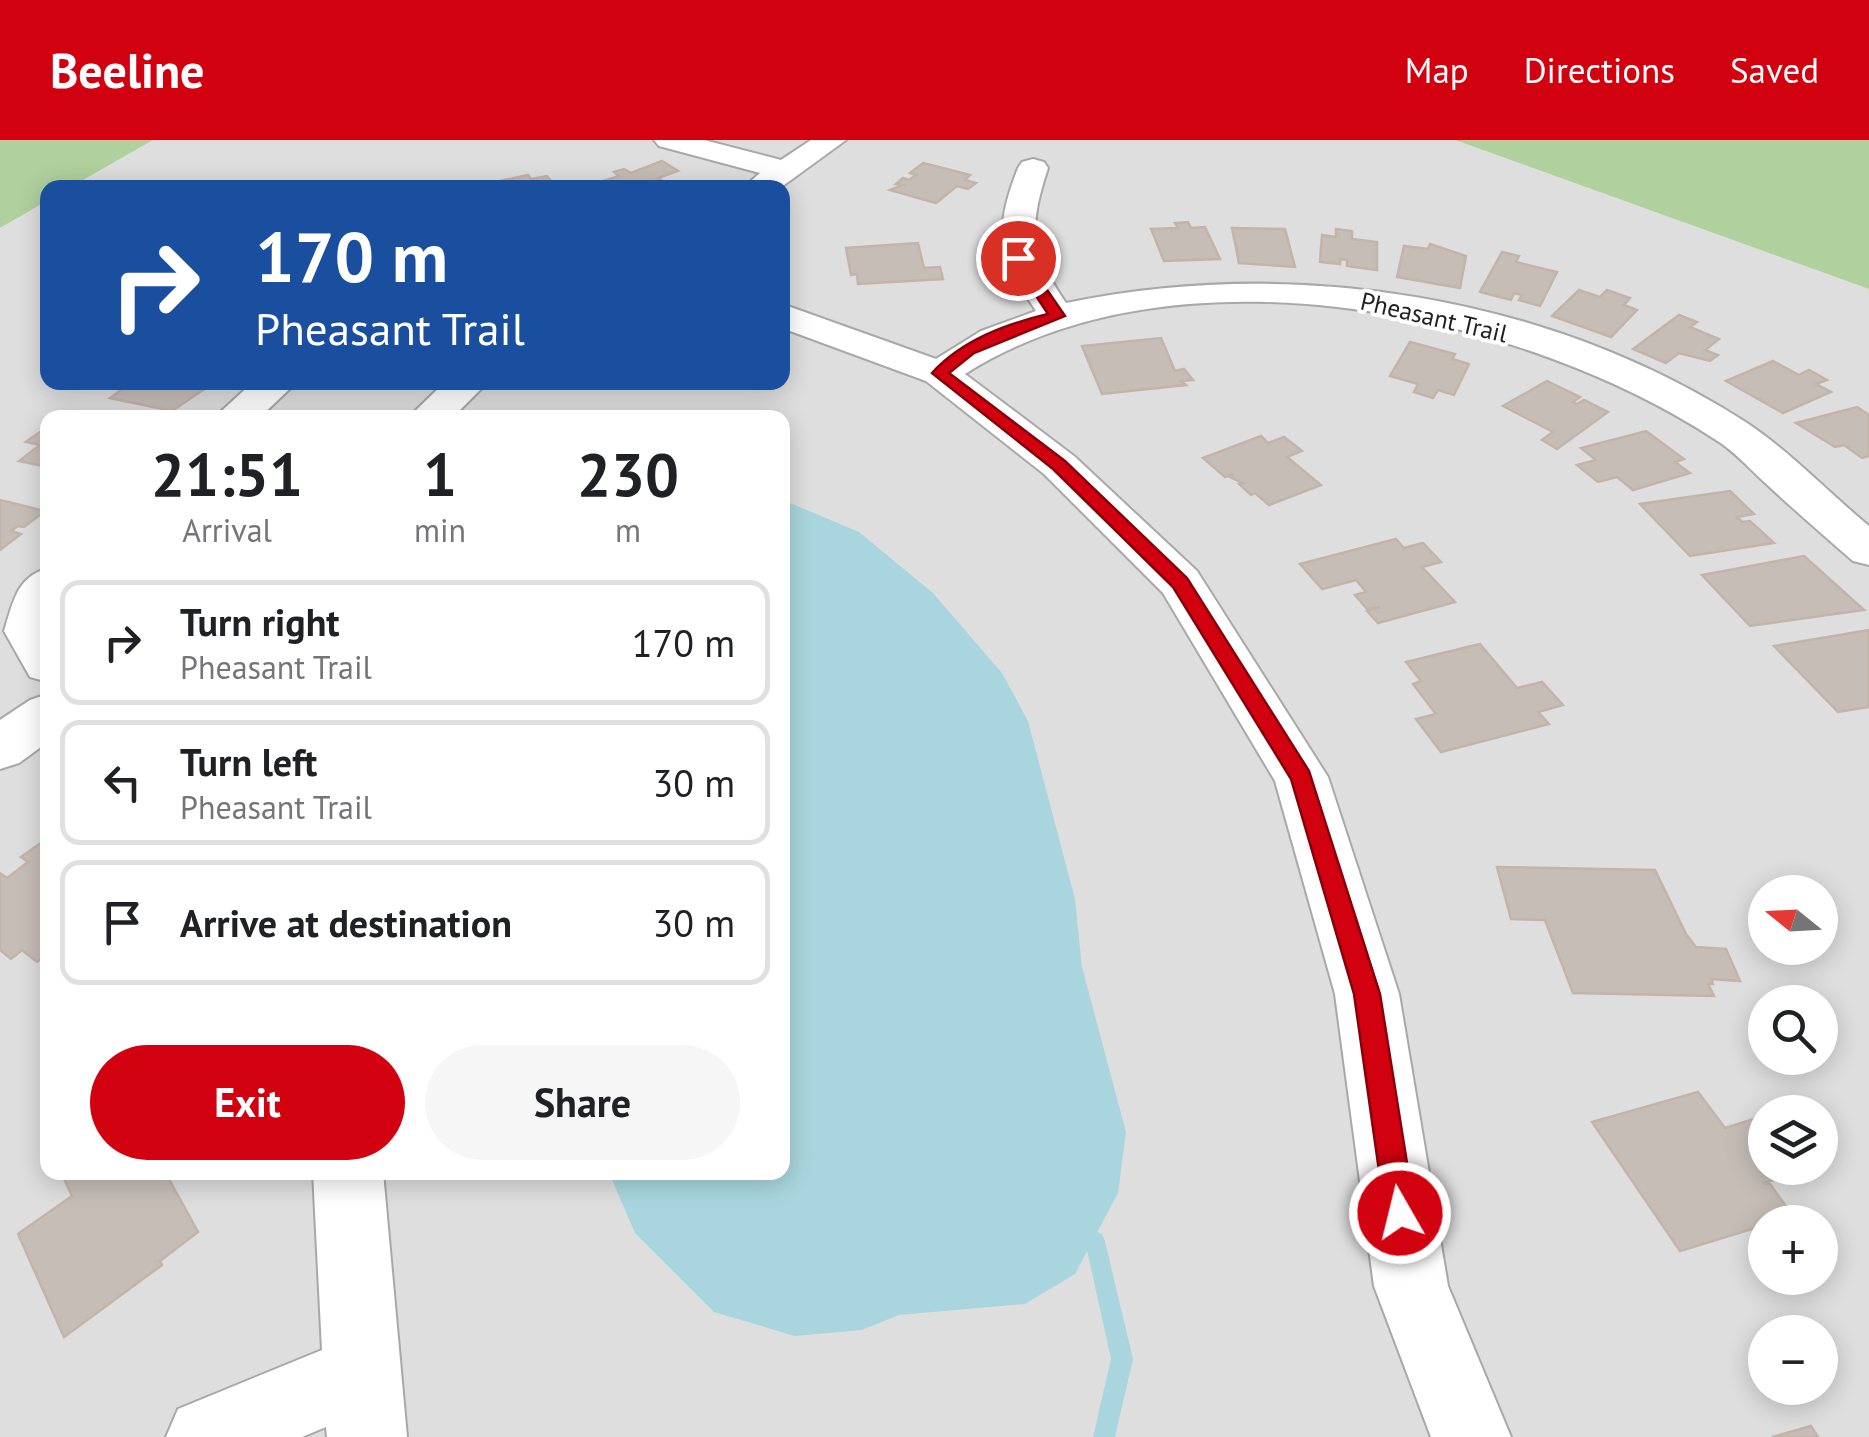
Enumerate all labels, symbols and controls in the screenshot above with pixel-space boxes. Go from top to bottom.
text: Beeline [50,39,204,101]
text: Map [1405,47,1469,93]
text: Directions [1524,47,1675,93]
text: Saved [1730,47,1819,93]
text: 170 m [255,211,448,301]
pin [976,216,1061,301]
icon: right [90,220,220,350]
icon: arrive [991,231,1046,286]
street label: Pheasant Trail [1357,285,1511,350]
text: Pheasant Trail [255,299,525,357]
text: 21:51 [151,435,303,513]
text: 1 [423,435,457,513]
text: 230 [577,435,679,513]
text: Arrival [182,509,272,551]
text: min [414,509,466,551]
text: m [615,509,641,551]
text: Turn right [180,597,340,646]
icon: right [95,615,150,670]
text: 170 m [632,618,735,667]
text: Pheasant Trail [180,646,372,688]
text: Turn left [180,737,317,786]
icon: left [95,755,150,810]
text: 30 m [653,758,735,807]
text: Pheasant Trail [180,786,372,828]
north arrow [1748,875,1838,965]
map controls [1748,875,1838,1405]
icon: arrive [95,895,150,950]
text: Arrive at destination [180,898,512,947]
text: 30 m [653,898,735,947]
button: search [1748,985,1838,1075]
button: Exit [90,1045,405,1160]
button: Share [425,1045,740,1160]
button: layers [1748,1095,1838,1185]
position arrow [1348,1161,1452,1265]
button: + [1748,1205,1838,1295]
button: − [1748,1315,1838,1405]

